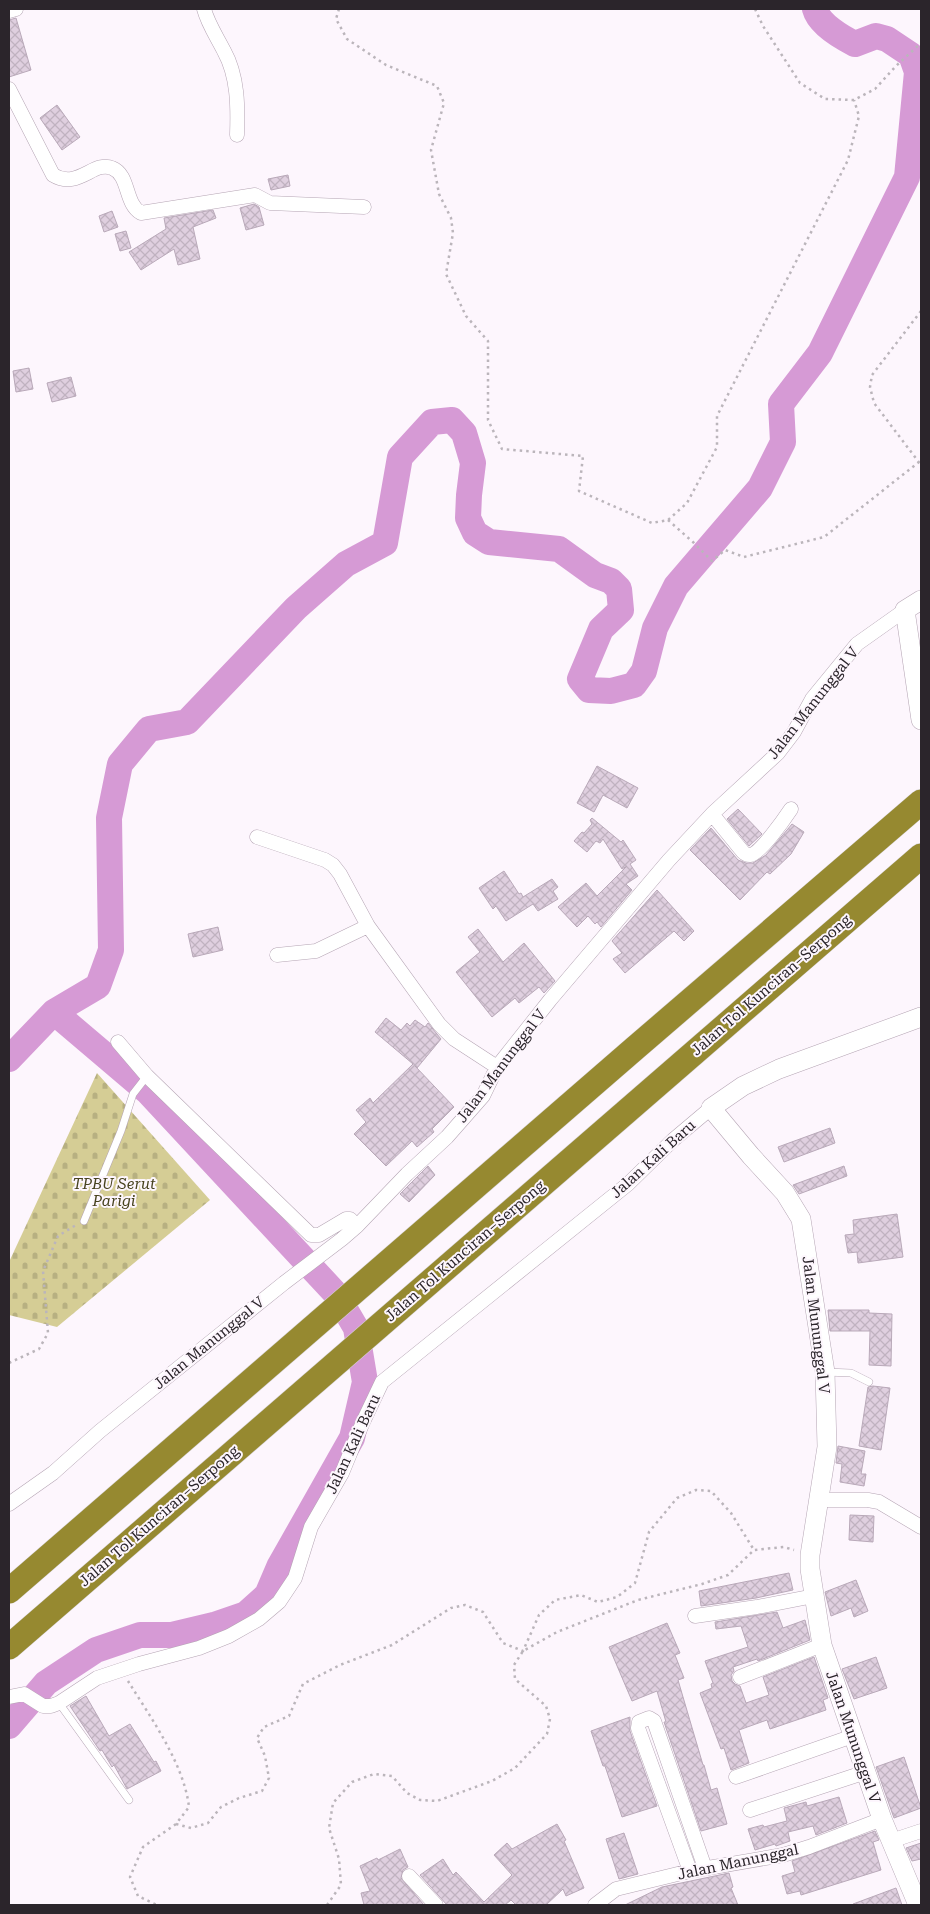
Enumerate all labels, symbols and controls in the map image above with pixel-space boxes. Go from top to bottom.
street label: Jalan Manunggal V [764,643,863,763]
street label: Jalan Tol Kunciran–Serpong [687,910,855,1059]
street label: Jalan Manunggal V [452,1005,550,1126]
street label: Jalan Kali Baru [607,1116,700,1202]
park label: TPBU Serut Parigi [73,1175,156,1210]
street label: Jalan Tol Kunciran–Serpong [381,1176,549,1325]
street label: Jalan Mununggal V [799,1255,833,1395]
street label: Jalan Manunggal V [150,1292,268,1393]
street label: Jalan Kali Baru [322,1391,384,1497]
street label: Jalan Tol Kunciran–Serpong [75,1441,243,1590]
street label: Jalan Mununggal V [822,1669,884,1806]
street label: Jalan Manunggal [676,1840,800,1884]

